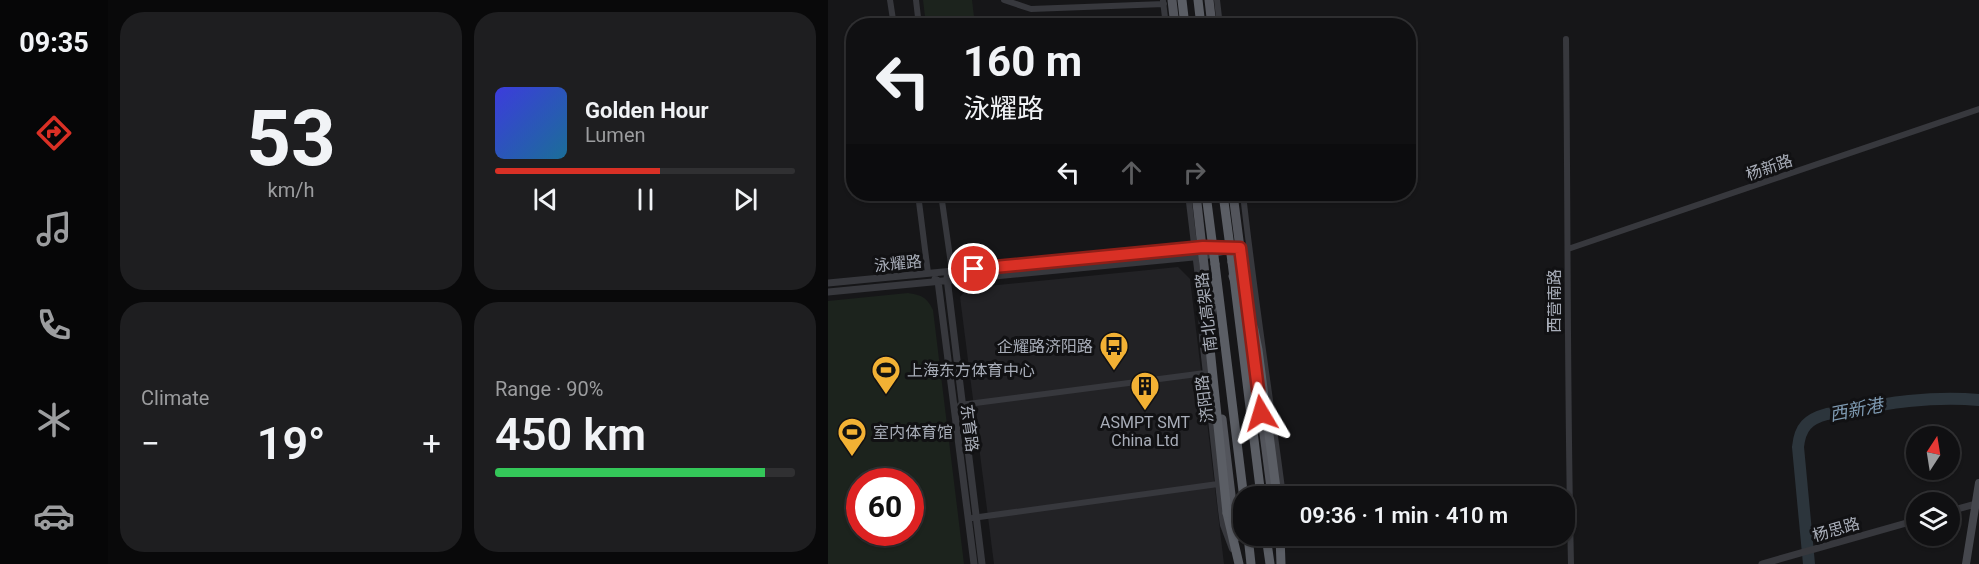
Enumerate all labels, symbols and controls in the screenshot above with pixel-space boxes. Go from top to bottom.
text: 09:35 [19,27,89,59]
text: 160 m [963,37,1082,86]
icon: left [864,42,942,120]
text: 53 [246,93,336,184]
text: 泳耀路 [963,93,1044,125]
text: Golden Hour [585,98,709,123]
icon: directions [33,112,75,154]
text: Lumen [585,123,646,147]
street label: 杨新路 [1743,151,1795,184]
icon: left [1052,156,1085,189]
icon: ahead [1115,156,1148,189]
icon: right [1178,156,1211,189]
text: km/h [268,178,314,202]
icon: previous [529,183,562,216]
icon: pause [629,183,662,216]
icon: next [729,183,762,216]
icon: music [33,208,75,250]
pin [948,243,999,294]
street label: 泳耀路 [873,252,923,275]
icon: arrive [957,252,990,285]
street label: 西营南路 [1545,269,1564,333]
street label: 南北高架路 [1192,271,1221,353]
icon: phone [33,304,75,346]
bus stop icon: 企耀路济阳路 [1098,330,1130,372]
place label: 企耀路济阳路 [997,337,1093,356]
sports icon: 上海东方体育中心 [870,354,902,396]
place label: 上海东方体育中心 [907,361,1035,380]
building icon: ASMPT SMT China Ltd [1129,370,1161,412]
street label: 济阳路 [1192,374,1217,424]
text: Range · 90% [495,377,603,401]
position arrow [1229,381,1293,445]
text: Climate [141,386,209,410]
water label: 西新港 [1827,393,1887,425]
icon: climate [33,399,75,441]
street label: 东育路 [957,403,982,453]
text: 450 km [495,408,646,461]
place label: ASMPT SMT China Ltd [1100,413,1190,450]
sports icon: 室内体育馆 [836,416,868,458]
text: 19° [257,417,325,470]
place label: 室内体育馆 [873,423,953,442]
text: − [141,424,160,463]
text: + [422,424,441,463]
north arrow [1906,426,1960,480]
map controls [1906,426,1960,546]
speed limit sign: 60 [846,468,924,546]
button: layers [1906,492,1960,546]
icon: car [33,495,75,537]
text: 09:36 · 1 min · 410 m [1300,503,1508,528]
street label: 杨思路 [1810,514,1862,545]

